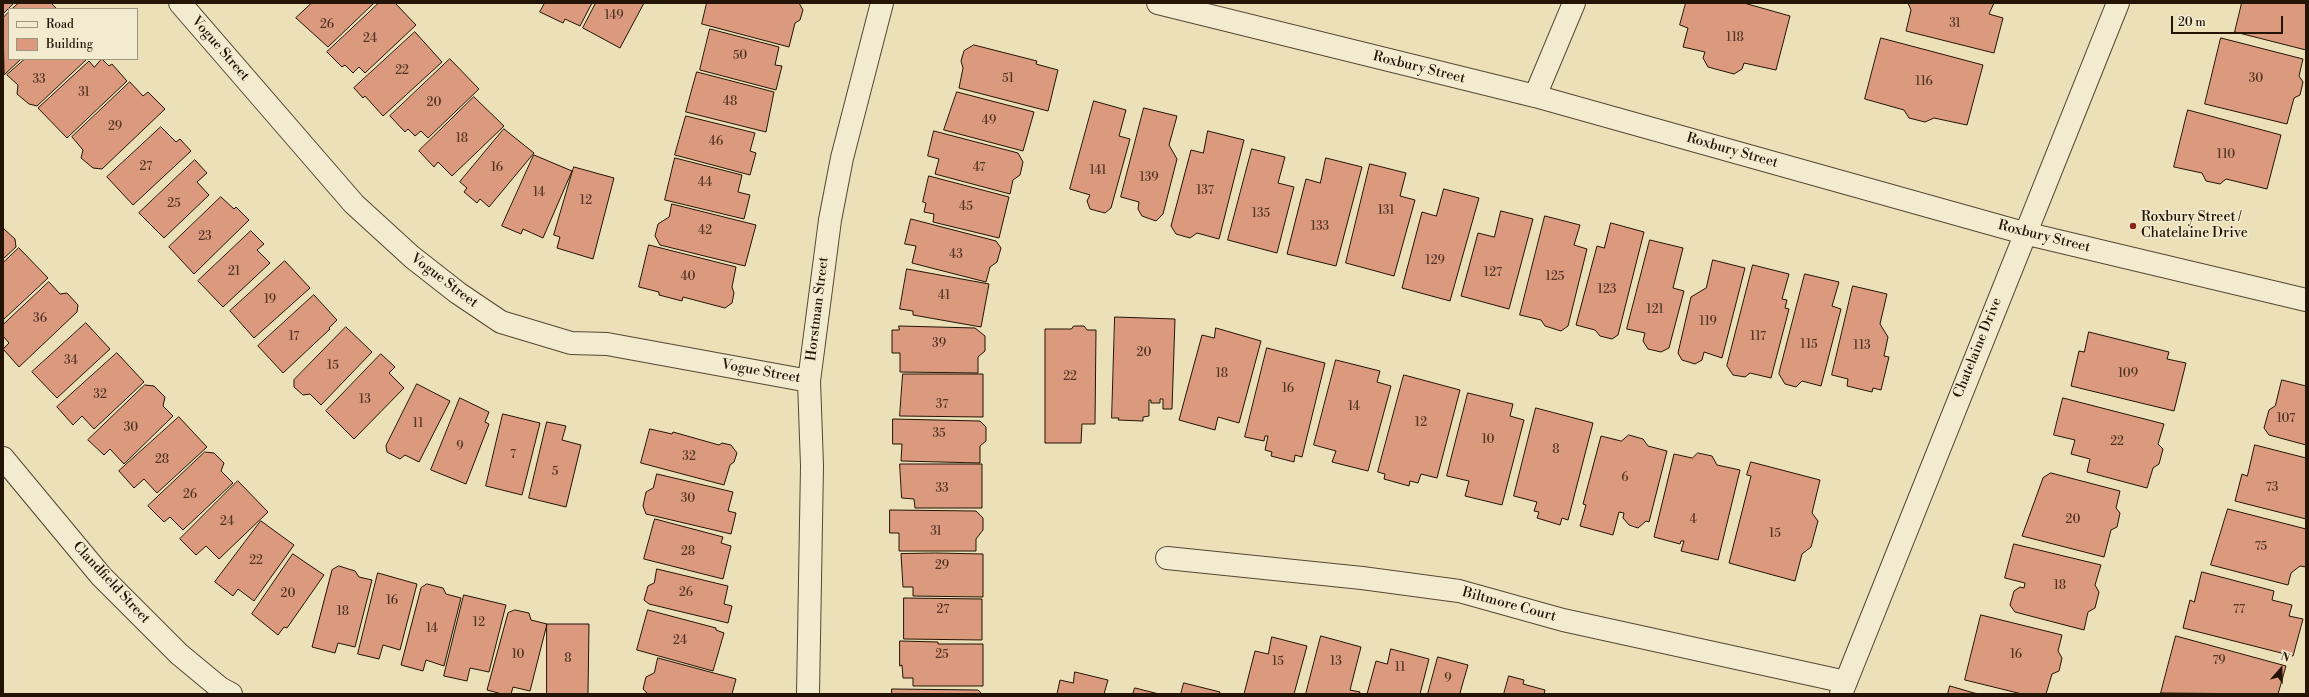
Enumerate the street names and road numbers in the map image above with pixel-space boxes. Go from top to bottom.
street label: Vogue Street [187,13,253,85]
street label: Roxbury Street [1371,48,1467,88]
street label: Roxbury Street [1684,130,1780,172]
street label: Roxbury Street [1996,217,2092,257]
street label: Vogue Street [407,250,481,312]
street label: Horstman Street [803,256,833,362]
street label: Chatelaine Drive [1950,295,2006,401]
street label: Vogue Street [720,357,802,387]
street label: Clandfield Street [69,539,153,627]
street label: Biltmore Court [1460,584,1558,626]

